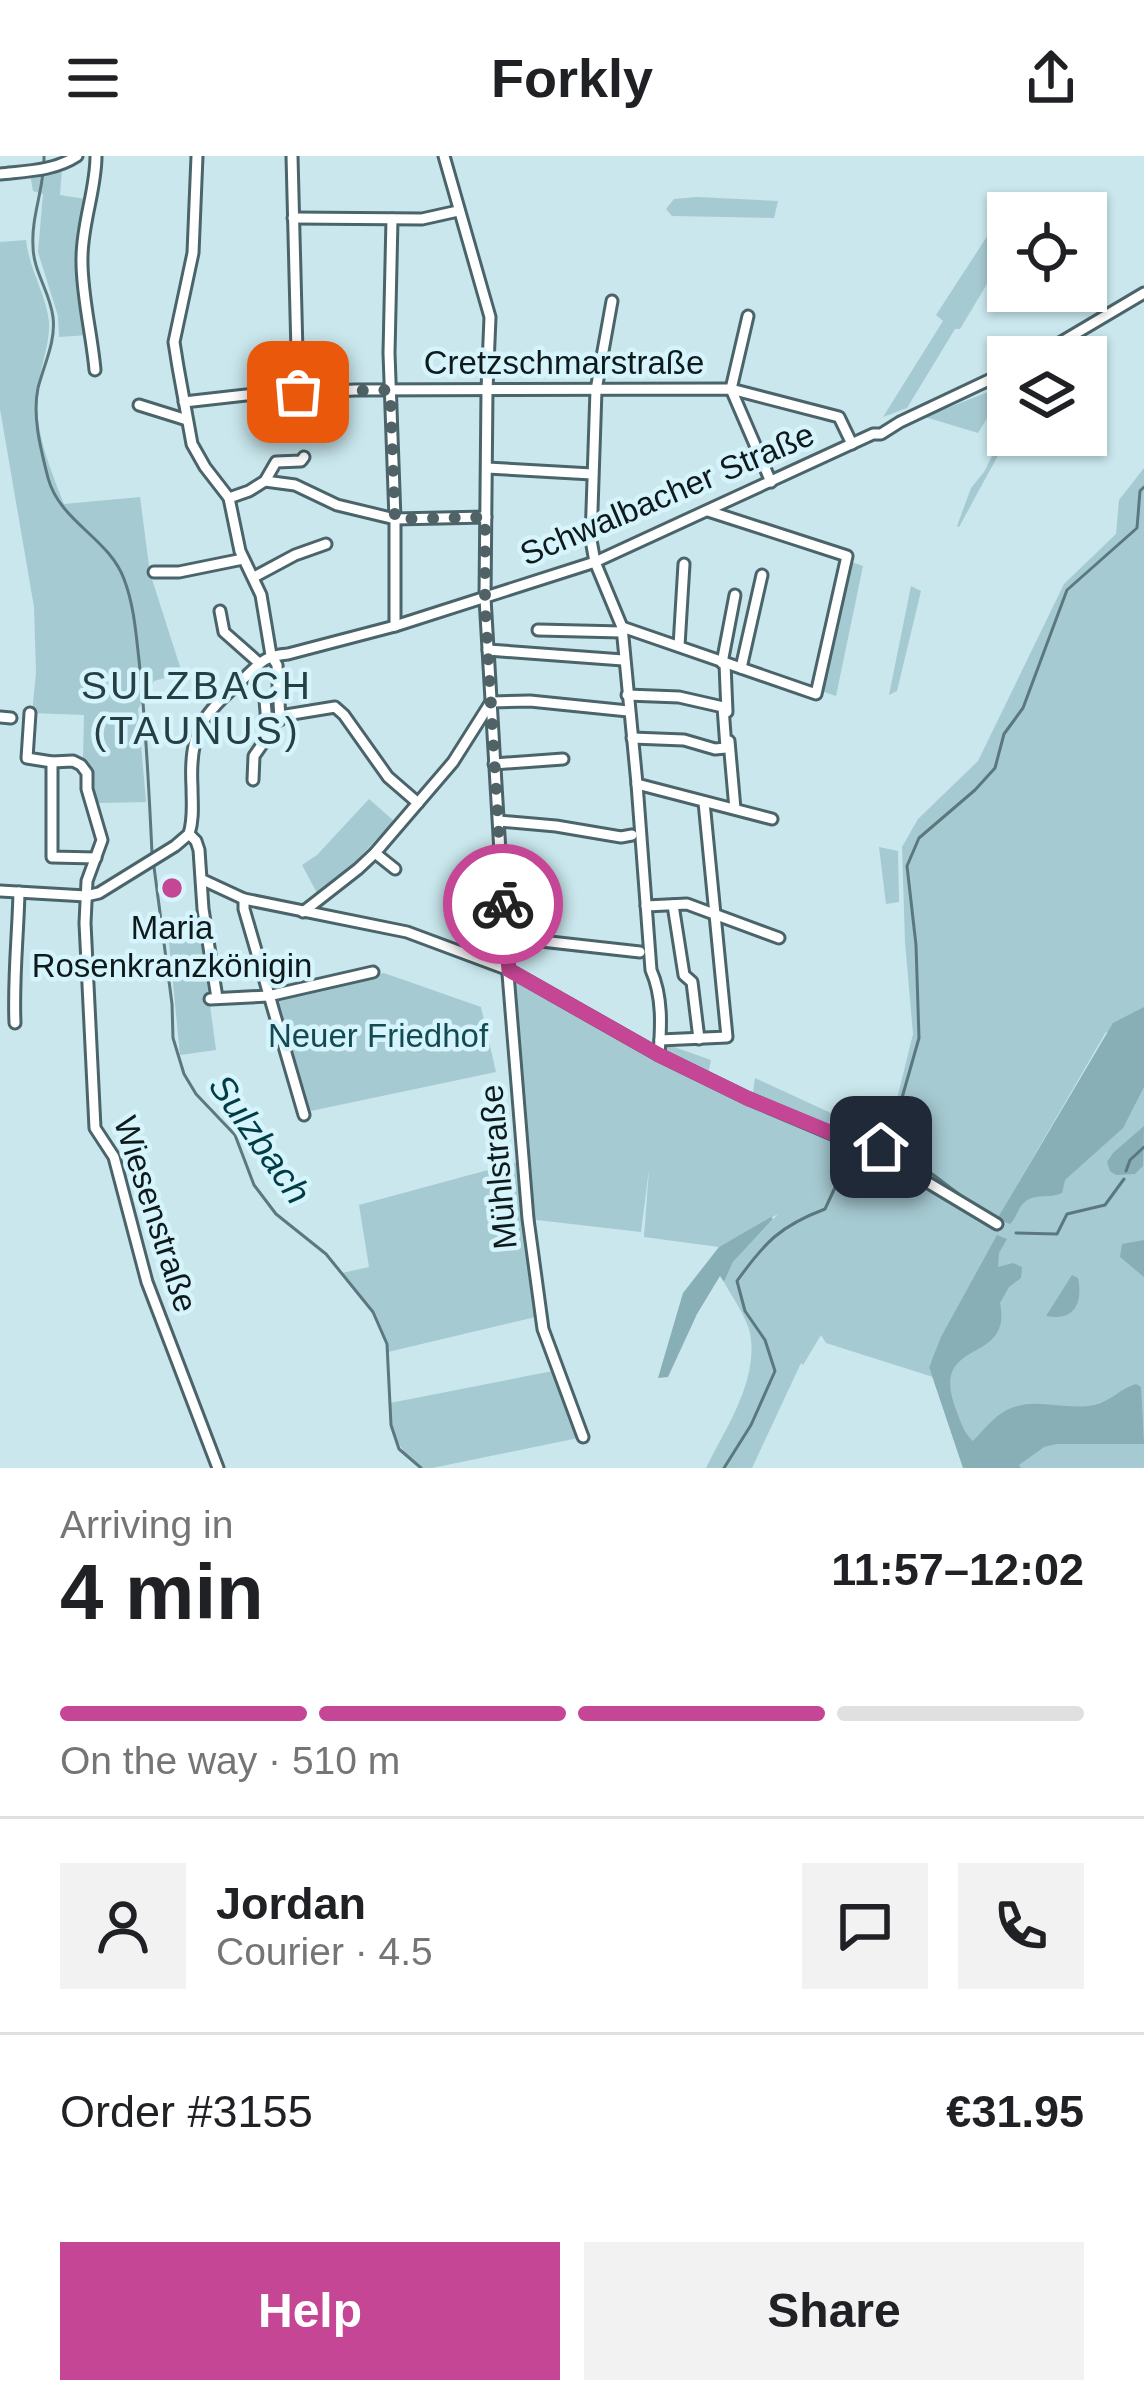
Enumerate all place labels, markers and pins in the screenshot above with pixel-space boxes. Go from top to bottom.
pin [247,341,349,443]
marker: Maria Rosenkranzkönigin [159,875,185,901]
place label: Maria Rosenkranzkönigin [32,909,312,984]
pin [830,1096,932,1198]

